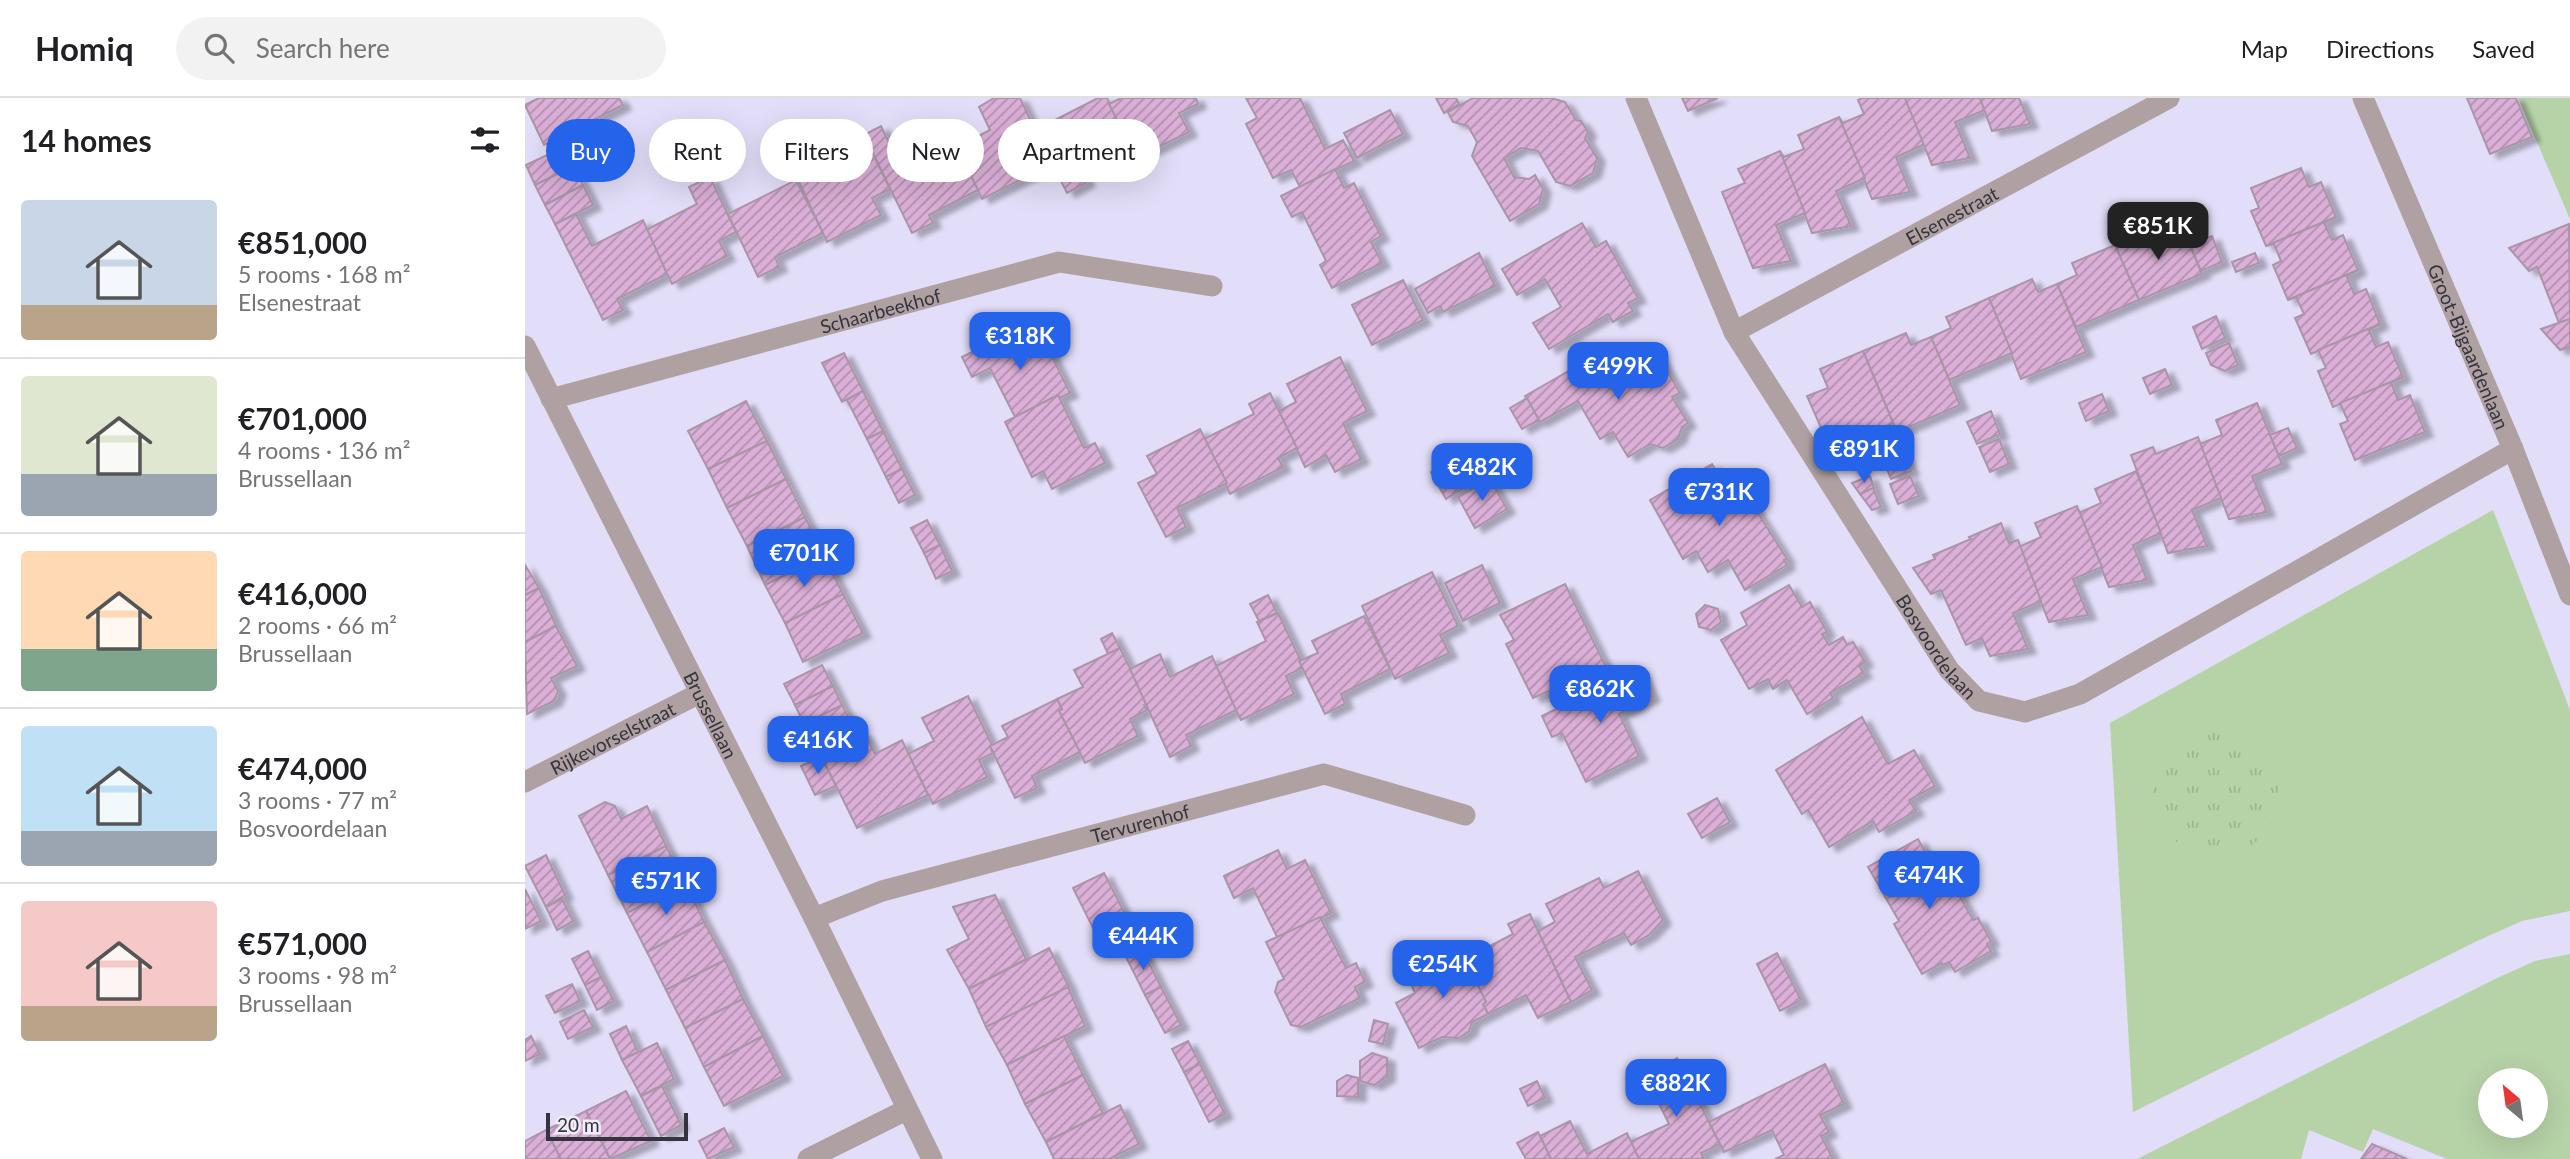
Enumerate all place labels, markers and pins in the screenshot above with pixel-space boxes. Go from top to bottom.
pin: €851K [2109,202,2207,262]
pin: €318K [971,313,1069,372]
pin: €499K [1569,342,1667,402]
pin: €891K [1815,426,1913,485]
pin: €482K [1433,444,1531,503]
pin: €731K [1670,468,1768,528]
pin: €701K [755,530,853,589]
pin: €862K [1551,666,1649,725]
pin: €416K [769,716,867,776]
pin: €474K [1880,852,1978,911]
pin: €571K [617,858,715,917]
pin: €444K [1094,912,1192,972]
pin: €254K [1394,940,1492,1000]
pin: €882K [1627,1060,1725,1119]

